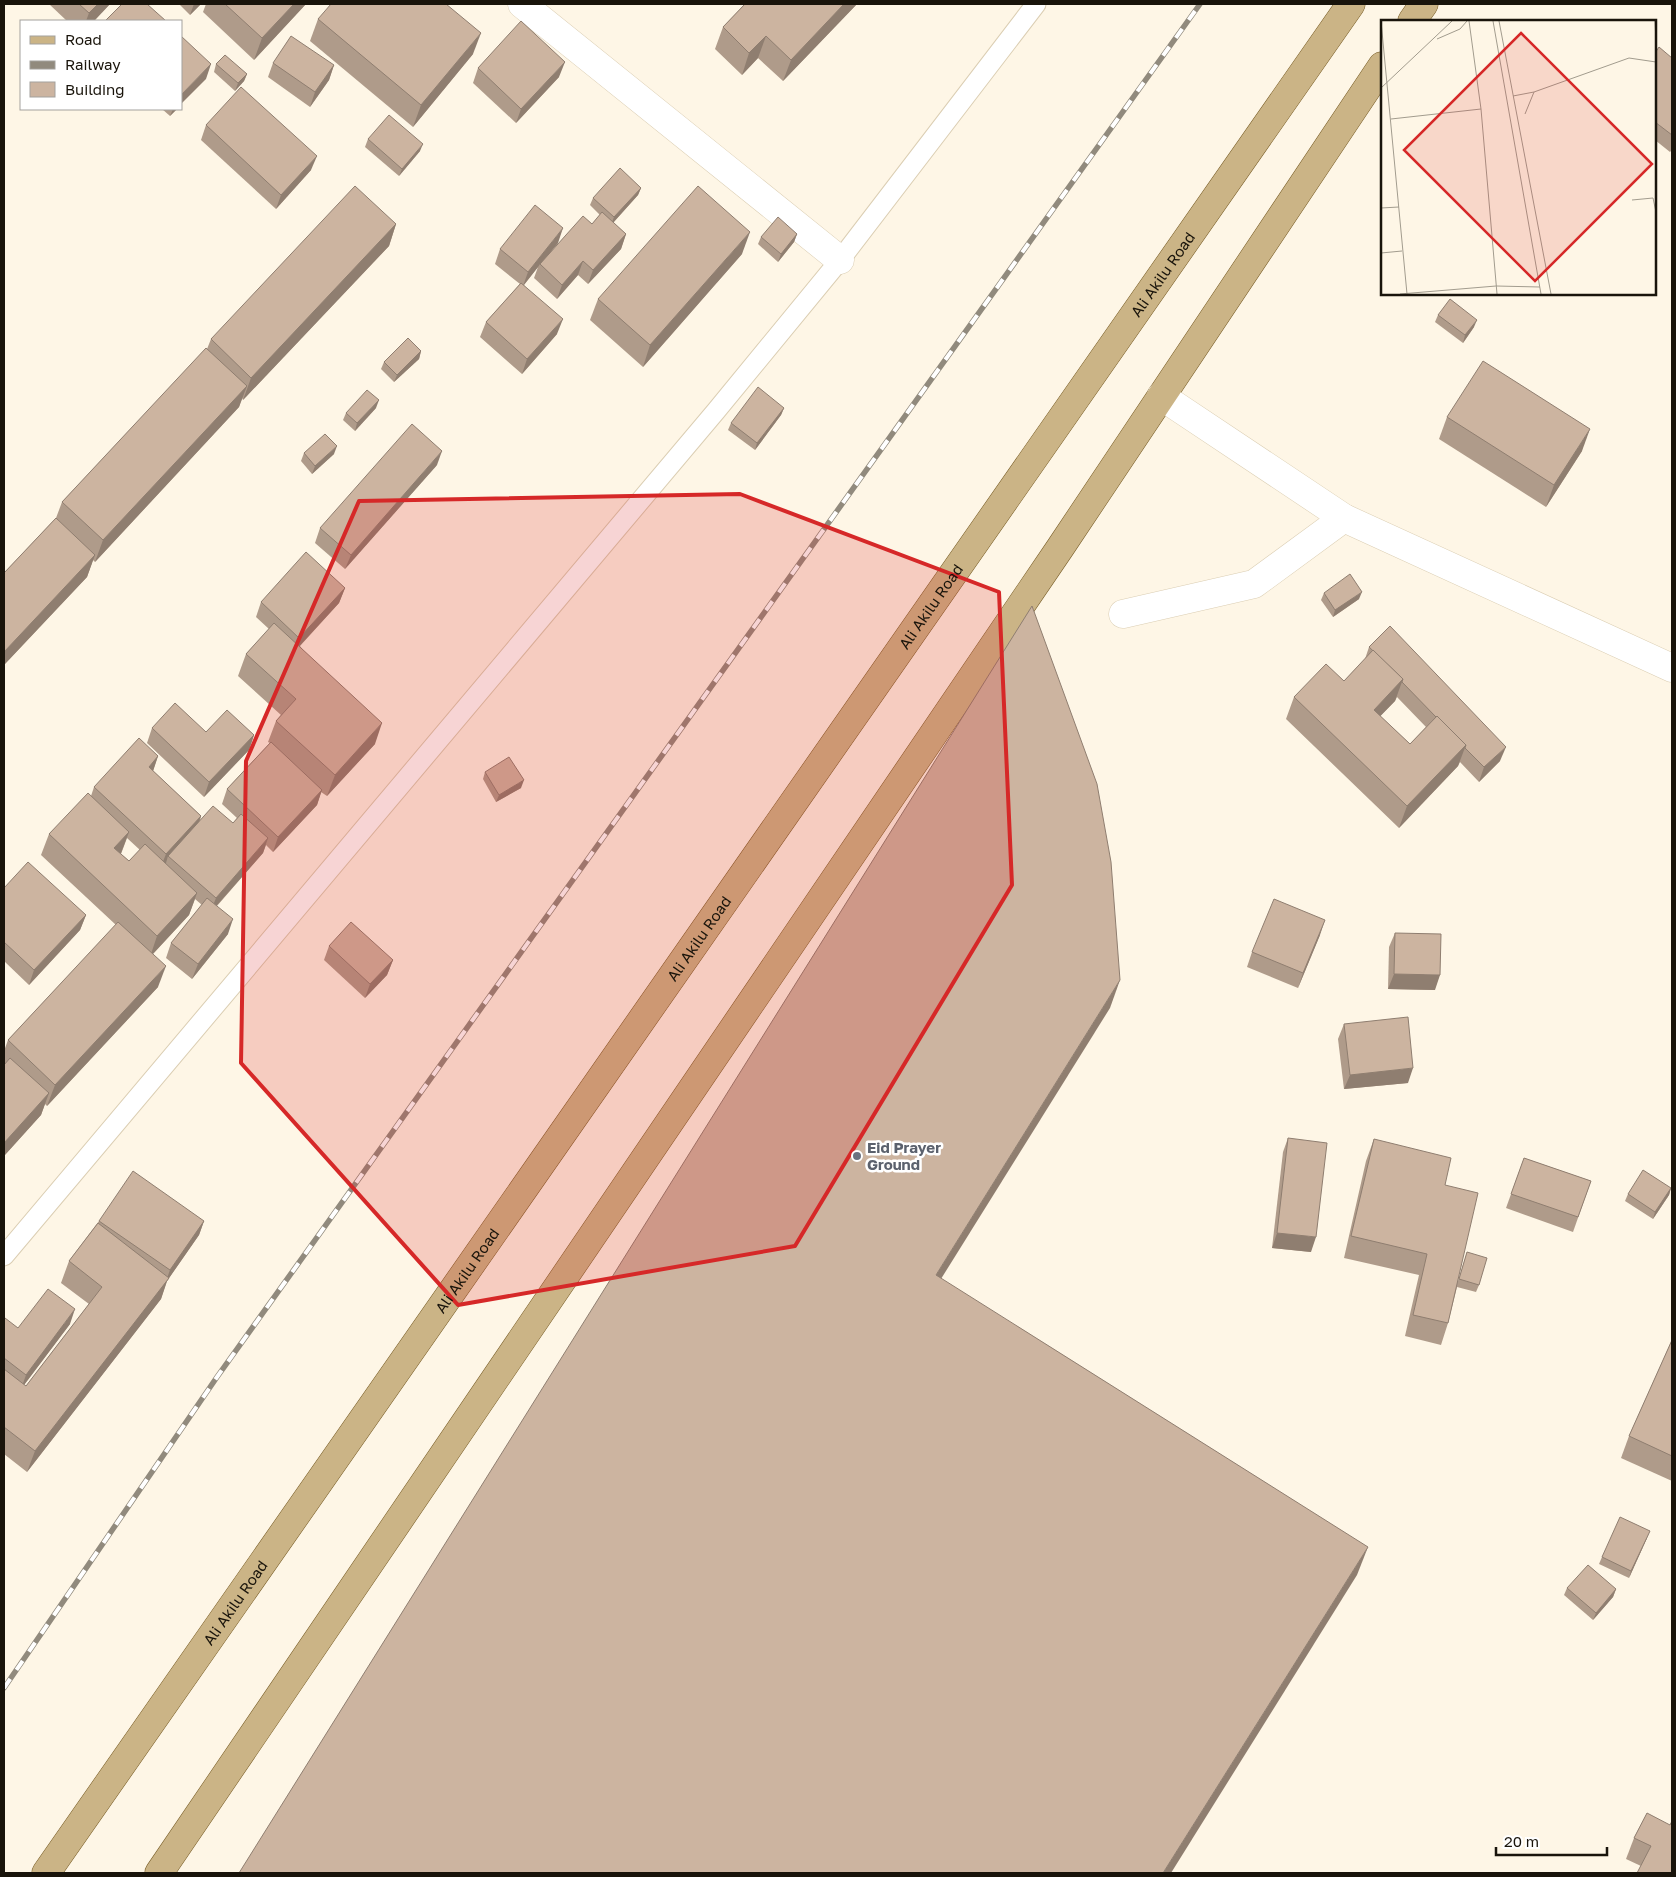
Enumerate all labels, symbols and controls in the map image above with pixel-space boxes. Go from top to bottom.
legend [20,20,182,110]
inset map [1381,20,1656,295]
text: Road [65,30,102,48]
text: Railway [65,55,121,73]
text: Building [65,80,125,98]
street label: Ali Akilu Road [1127,228,1198,320]
street label: Ali Akilu Road [895,560,966,652]
street label: Ali Akilu Road [663,892,734,984]
place label: Eid Prayer Ground [867,1138,941,1173]
marker: Eid Prayer Ground [851,1150,863,1162]
street label: Ali Akilu Road [431,1224,503,1316]
street label: Ali Akilu Road [199,1557,271,1648]
scale bar [1496,1824,1607,1856]
text: 20 m [1504,1832,1539,1850]

